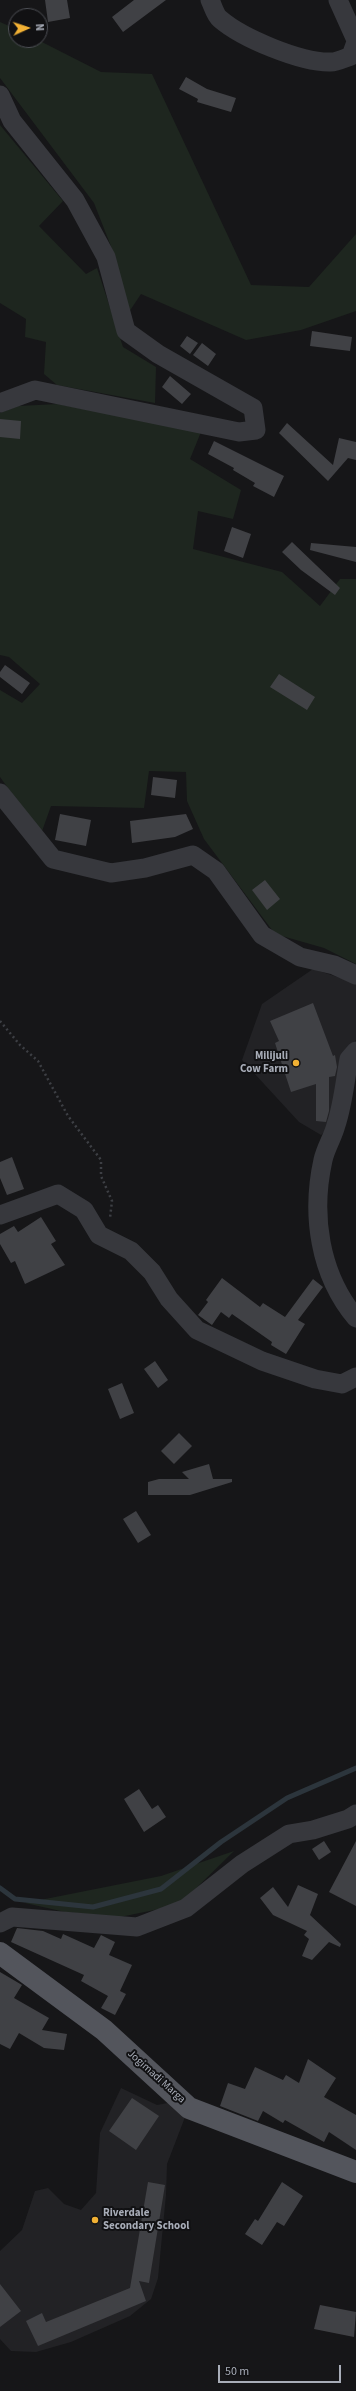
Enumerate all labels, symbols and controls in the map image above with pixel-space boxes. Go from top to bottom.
north arrow [8,8,48,48]
text: N [32,23,47,31]
place label: Milijuli Cow Farm [240,1050,288,1076]
marker: Milijuli Cow Farm [291,1058,301,1068]
street label: Jogimadi Marga [124,2048,188,2106]
place label: Riverdale Secondary School [103,2207,189,2233]
marker: Riverdale Secondary School [90,2215,100,2225]
scale bar [220,2357,343,2383]
text: 50 m [225,2363,249,2380]

